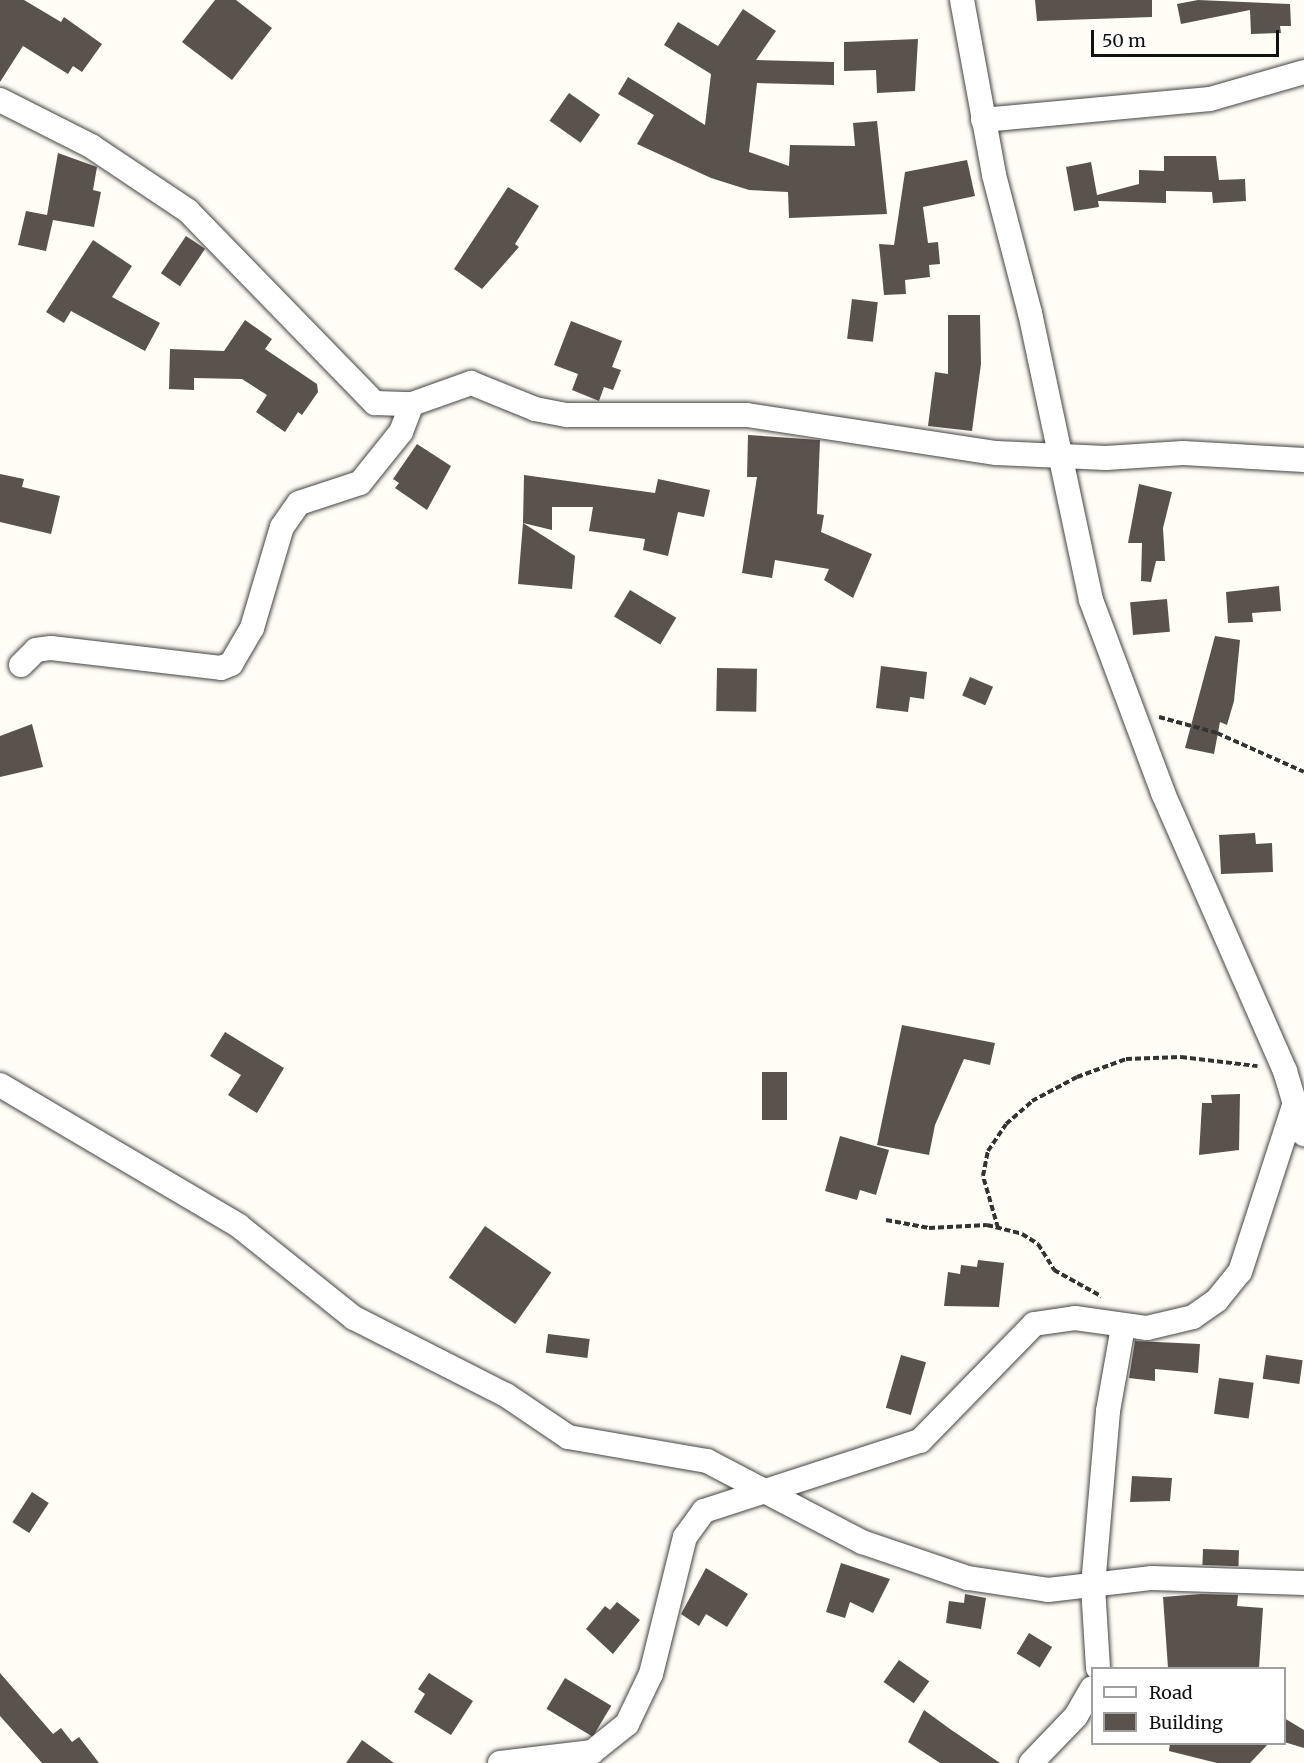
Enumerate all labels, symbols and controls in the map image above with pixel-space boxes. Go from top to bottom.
scale bar [1094,18,1282,56]
text: 50 m [1102,29,1146,52]
legend [1091,1667,1286,1745]
text: Road [1149,1681,1193,1704]
text: Building [1149,1711,1223,1734]

